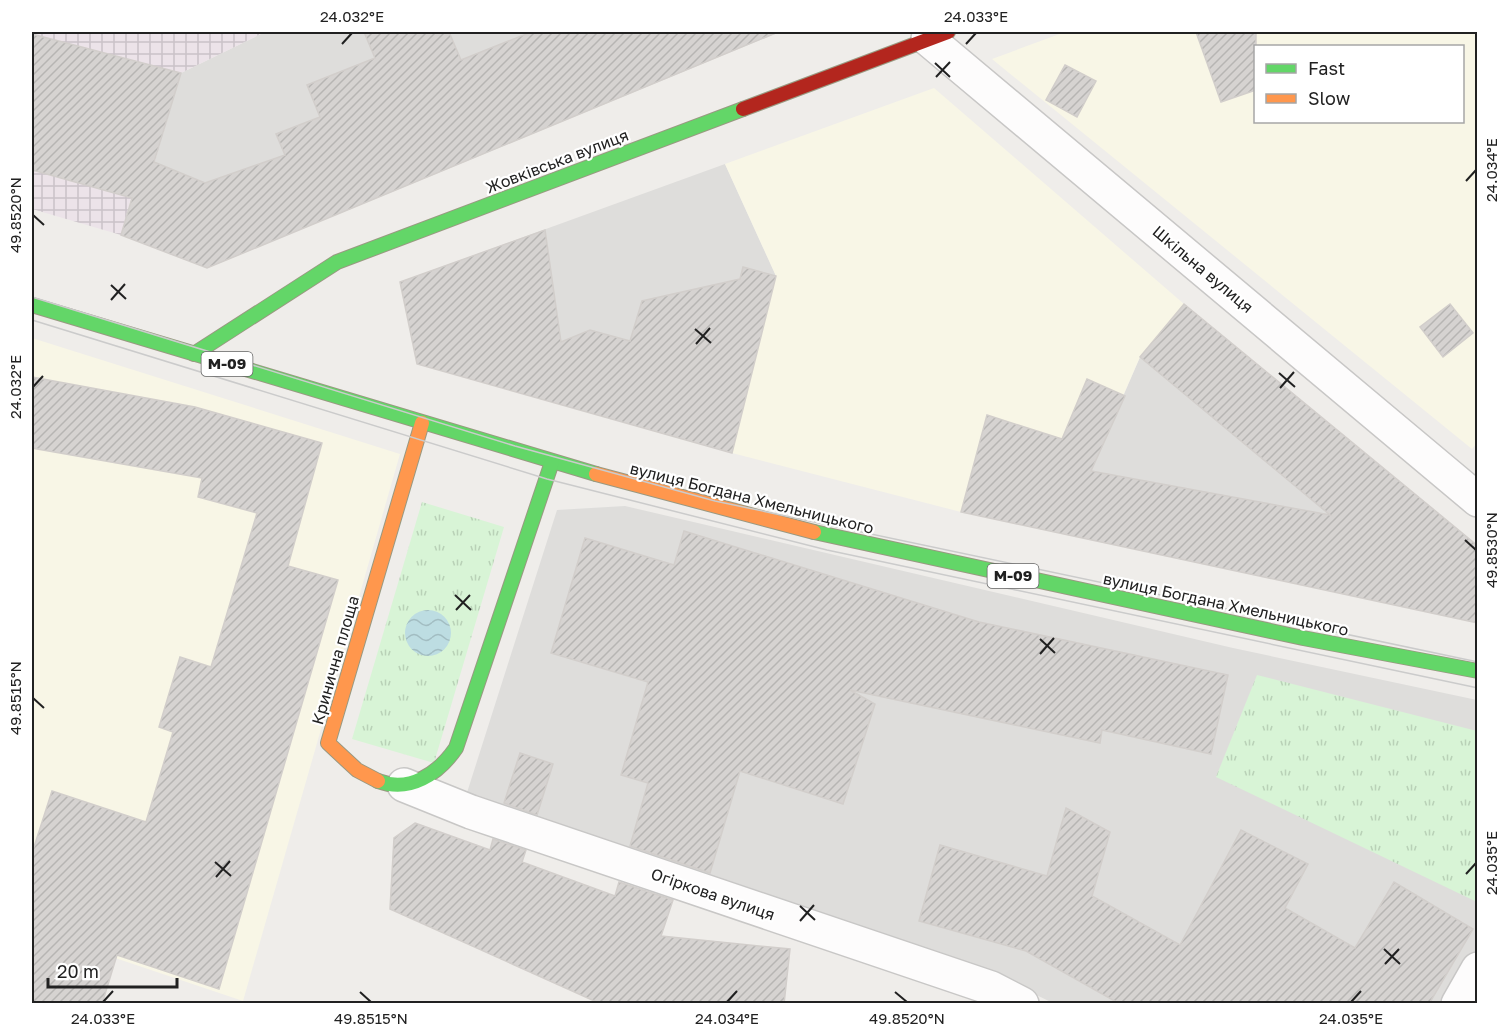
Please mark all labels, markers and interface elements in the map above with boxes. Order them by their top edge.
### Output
text: 24.032°E [320,7,384,25]
text: 24.033°E [944,7,1008,25]
legend [1254,45,1464,123]
text: Fast [1308,57,1345,79]
text: Slow [1308,87,1351,109]
street label: Жовківська вулиця [483,125,631,197]
text: 24.034°E [1482,138,1500,202]
text: 49.8520°N [6,177,24,253]
street label: Шкільна вулиця [1149,221,1257,317]
road number: М-09 [202,352,252,376]
text: 24.032°E [6,355,24,419]
street label: вулиця Богдана Хмельницького [628,458,876,538]
text: 49.8530°N [1482,512,1500,588]
road number: М-09 [988,564,1038,588]
street label: вулиця Богдана Хмельницького [1101,568,1351,640]
street label: Кринична площа [307,593,363,727]
text: 49.8515°N [6,661,24,735]
text: 24.035°E [1482,831,1500,895]
street label: Огіркова вулиця [648,863,778,925]
scale bar [48,951,177,989]
text: 20 m [57,960,99,982]
text: 24.033°E [71,1009,135,1027]
text: 49.8515°N [334,1009,408,1027]
text: 24.034°E [695,1009,759,1027]
text: 49.8520°N [869,1009,945,1027]
text: 24.035°E [1319,1009,1383,1027]

